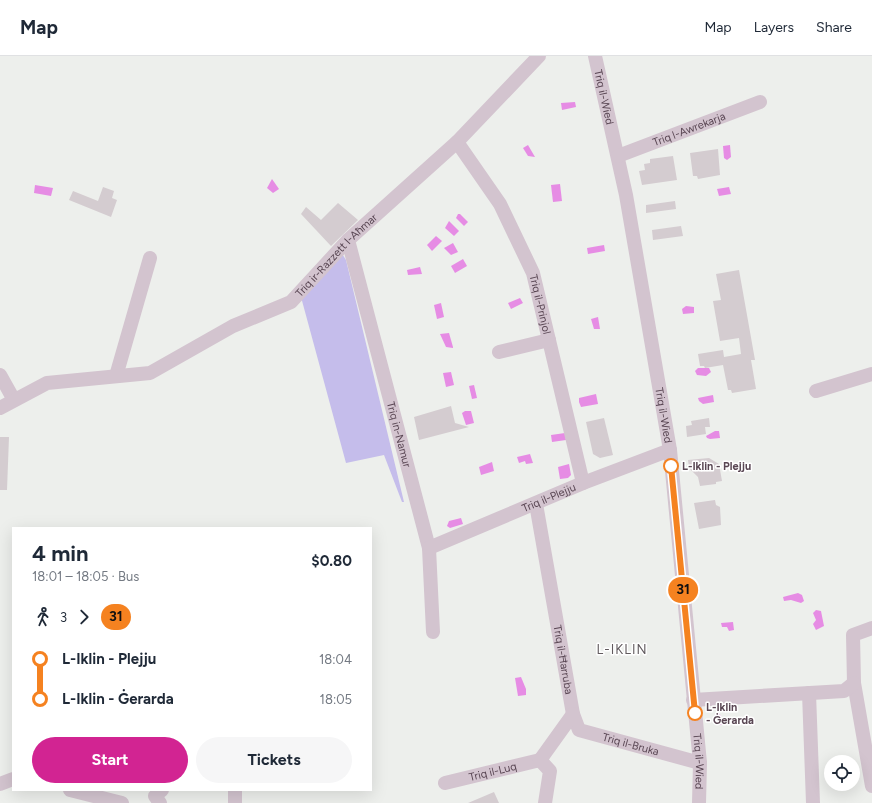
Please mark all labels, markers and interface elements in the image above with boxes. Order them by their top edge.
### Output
text: Map [20,16,58,39]
text: Map [704,19,732,36]
text: Layers [754,19,794,36]
text: Share [816,19,852,36]
street label: Triq il-Wied [592,68,617,126]
street label: Triq l-Awrekarja [651,109,727,149]
street label: Triq ir-Razzett l-Aħmar [293,210,380,300]
street label: Triq il-Prinjol [527,273,554,335]
street label: Triq il-Wied [653,387,675,444]
street label: Triq in-Namur [384,400,414,469]
marker: L-Iklin - Plejju [663,458,679,474]
place label: L-Iklin - Plejju [682,460,751,473]
street label: Triq il-Plejju [520,480,578,515]
text: 4 min [32,540,89,567]
text: $0.80 [311,552,352,570]
text: 18:01 – 18:05 · Bus [32,569,139,584]
line badge: 31 [665,577,701,603]
text: 31 [676,581,690,598]
icon: walk [32,606,54,628]
icon: forward [73,606,95,628]
text: 31 [109,608,123,625]
text: 3 [60,610,67,625]
street label: Triq il-Ħarruba [551,624,576,695]
district label: L-IKLIN [597,642,647,657]
text: L-Iklin - Plejju [62,650,156,668]
text: 18:04 [319,652,352,667]
text: L-Iklin - Ġerarda [62,690,174,708]
text: 18:05 [320,692,352,707]
place label: L-Iklin - Ġerarda [706,701,754,727]
marker: L-Iklin - Ġerarda [687,705,703,721]
street label: Triq il-Bruka [601,730,660,758]
street label: Triq il-Wied [691,733,707,790]
button: Start [32,737,188,783]
button: Tickets [196,737,352,783]
map controls [824,755,860,791]
button: locate [824,755,860,791]
street label: Triq il-Luq [467,759,518,784]

